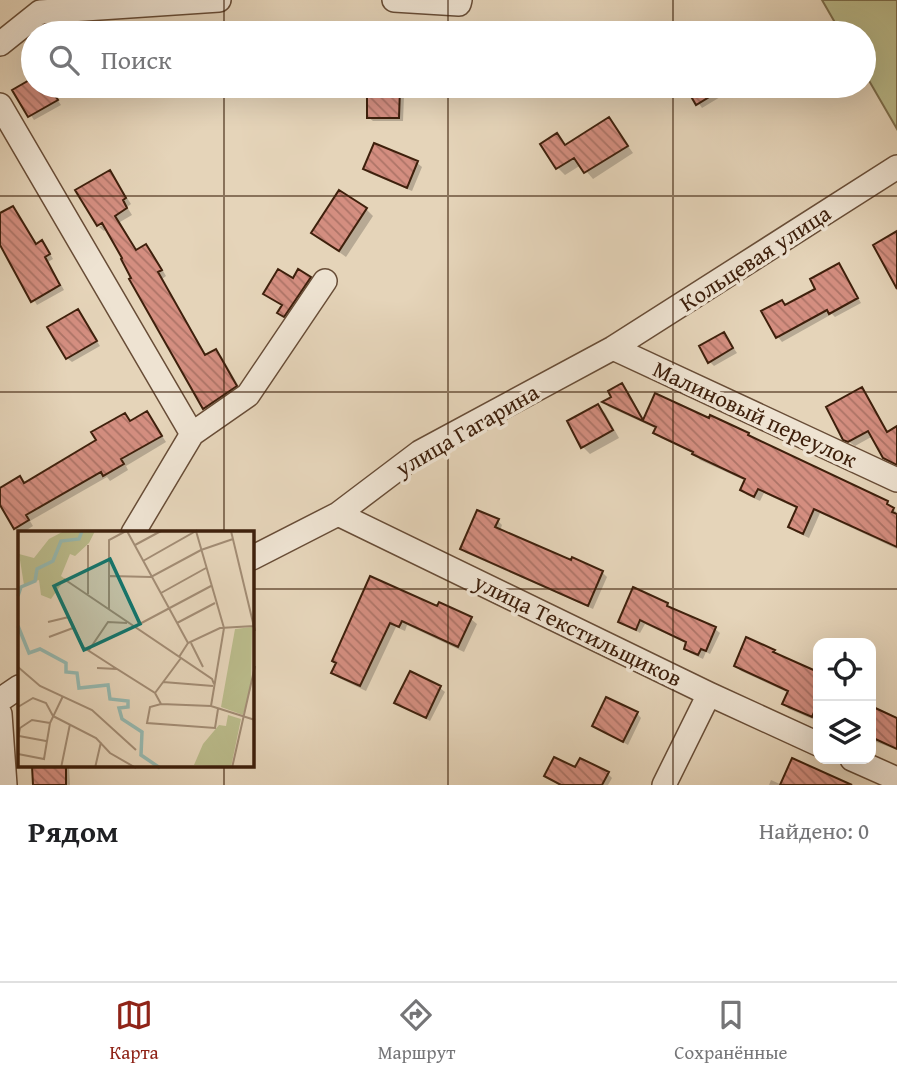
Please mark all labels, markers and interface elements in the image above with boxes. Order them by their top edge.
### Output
search box [21,21,876,98]
text: Поиск [101,40,172,79]
icon: search [45,41,83,79]
street label: Кольцевая улица [673,196,837,319]
street label: Малиновый переулок [648,352,863,475]
street label: улица Гагарина [388,375,544,484]
inset map [18,531,254,768]
street label: улица Текстильщиков [468,564,688,694]
map controls [813,638,876,764]
button: locate [813,638,876,701]
button: layers [813,701,876,764]
text: Рядом [28,809,119,853]
text: Найдено: 0 [759,814,869,847]
tab: Карта [109,996,159,1066]
tab: Маршрут [378,996,455,1066]
tab: Сохранённые [674,996,787,1066]

